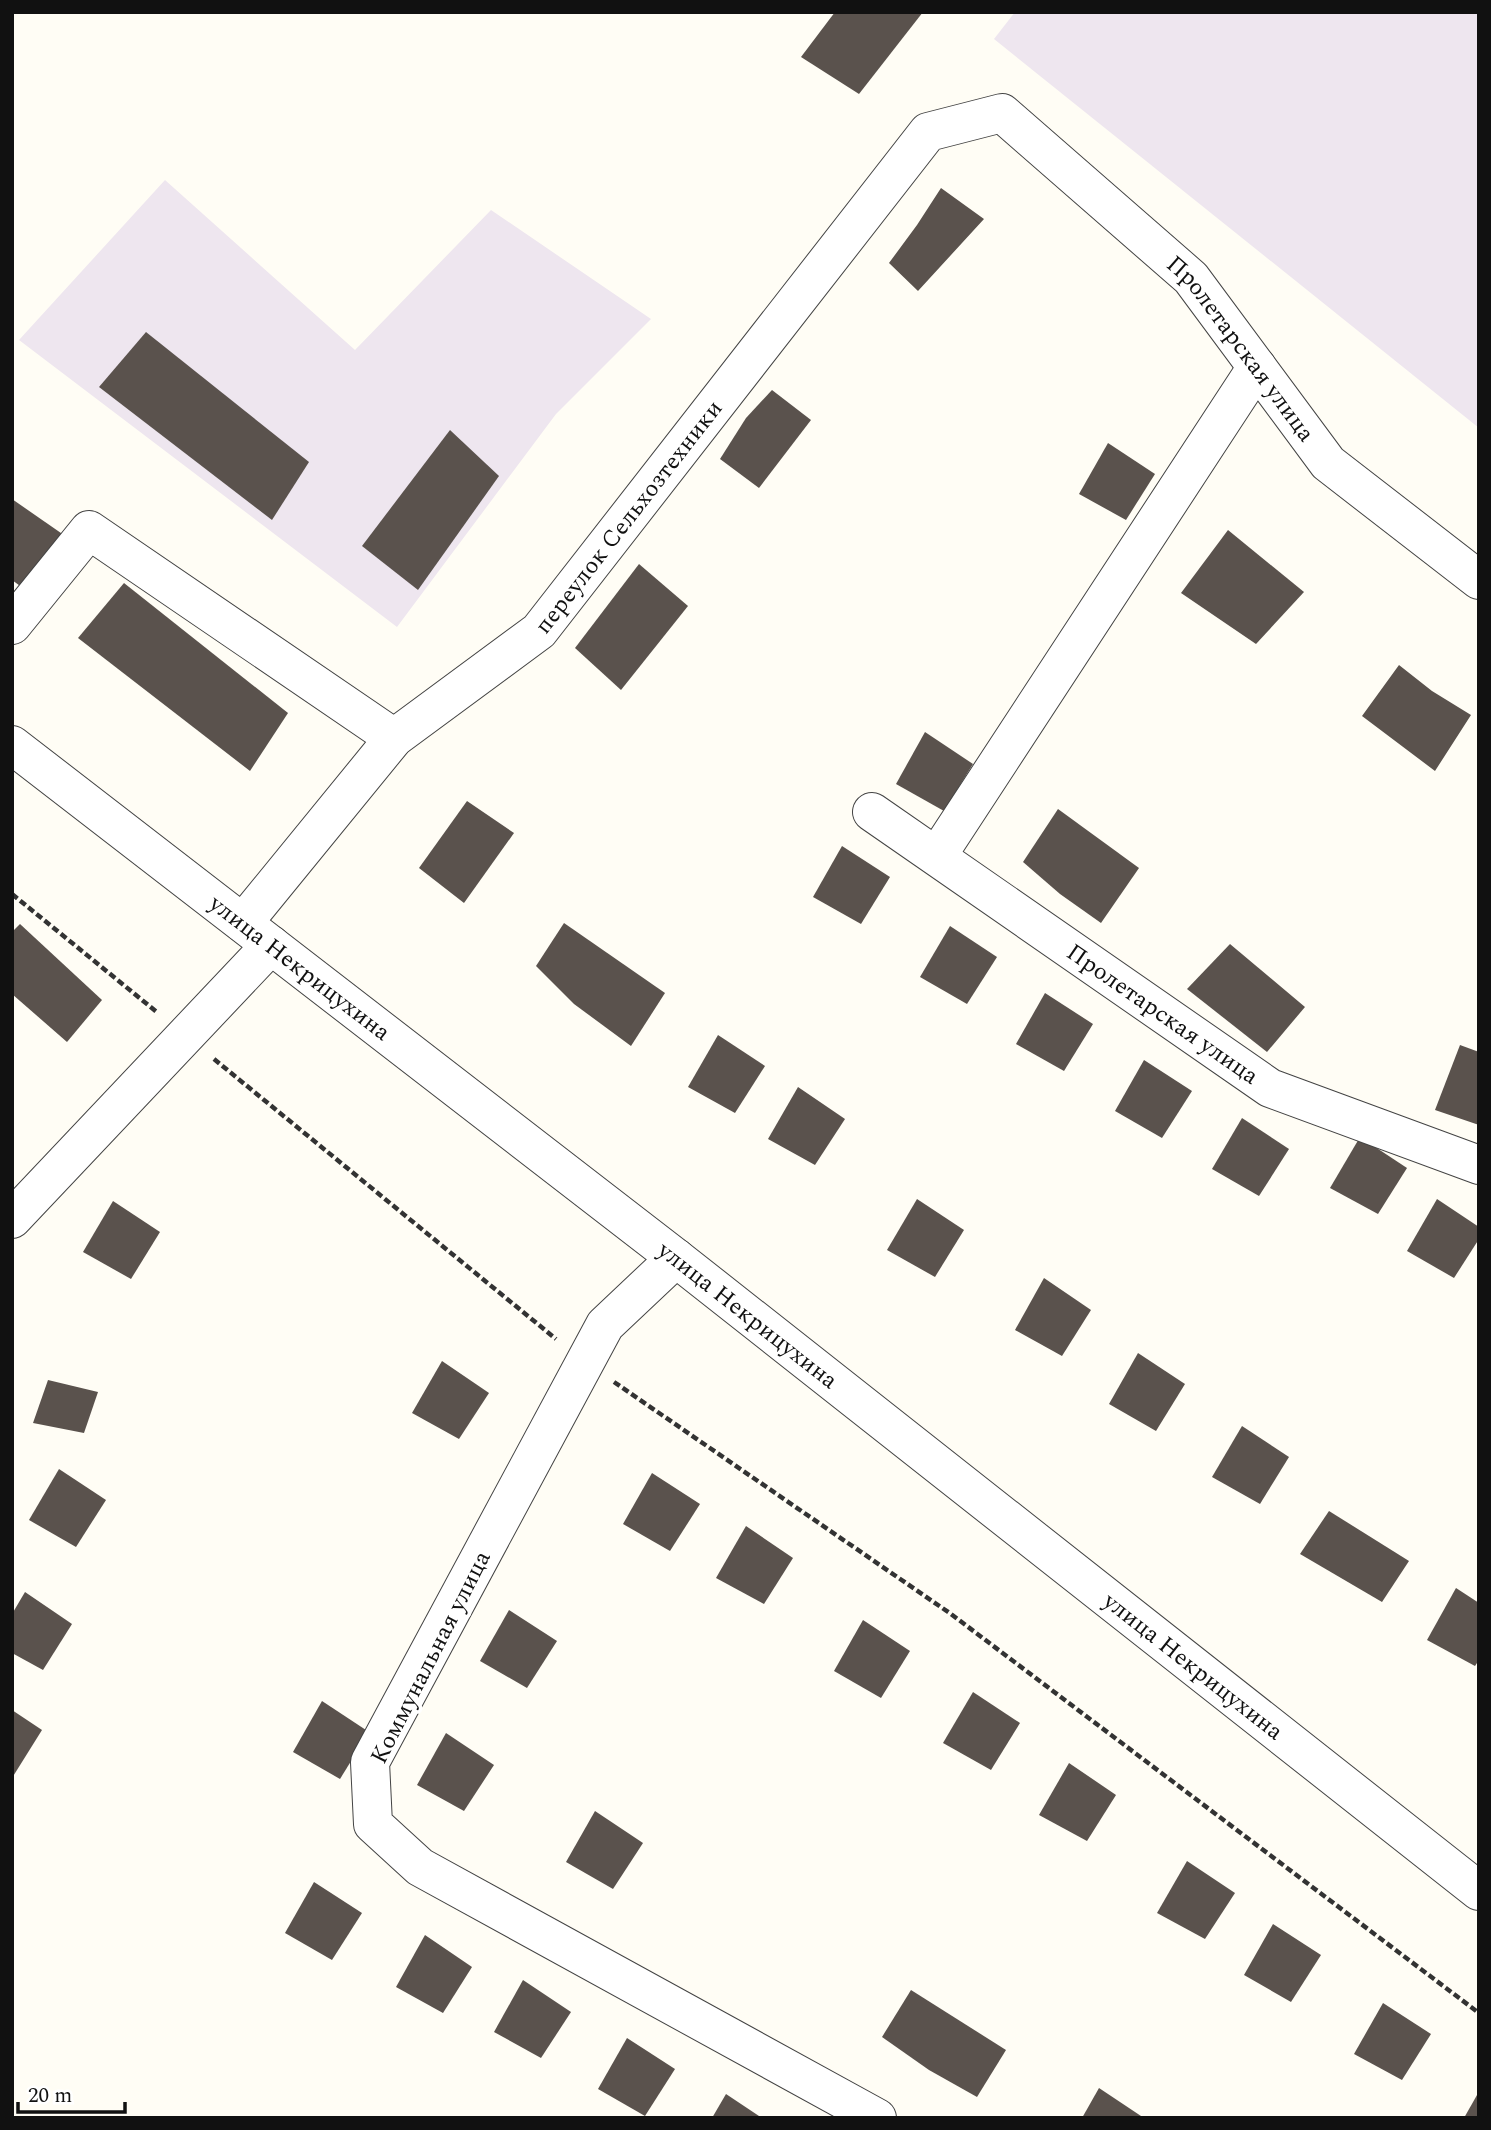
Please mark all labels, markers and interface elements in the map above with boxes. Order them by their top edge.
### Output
street label: Пролетарская улица [1158,247,1324,450]
street label: переулок Сельхозтехники [526,393,732,642]
street label: улица Некрицухина [200,886,398,1050]
street label: Пролетарская улица [1059,935,1266,1094]
street label: улица Некрицухина [649,1233,846,1398]
street label: Коммунальная улица [361,1544,500,1771]
street label: улица Некрицухина [1094,1583,1291,1749]
scale bar [18,2070,124,2114]
text: 20 m [28,2080,72,2112]

